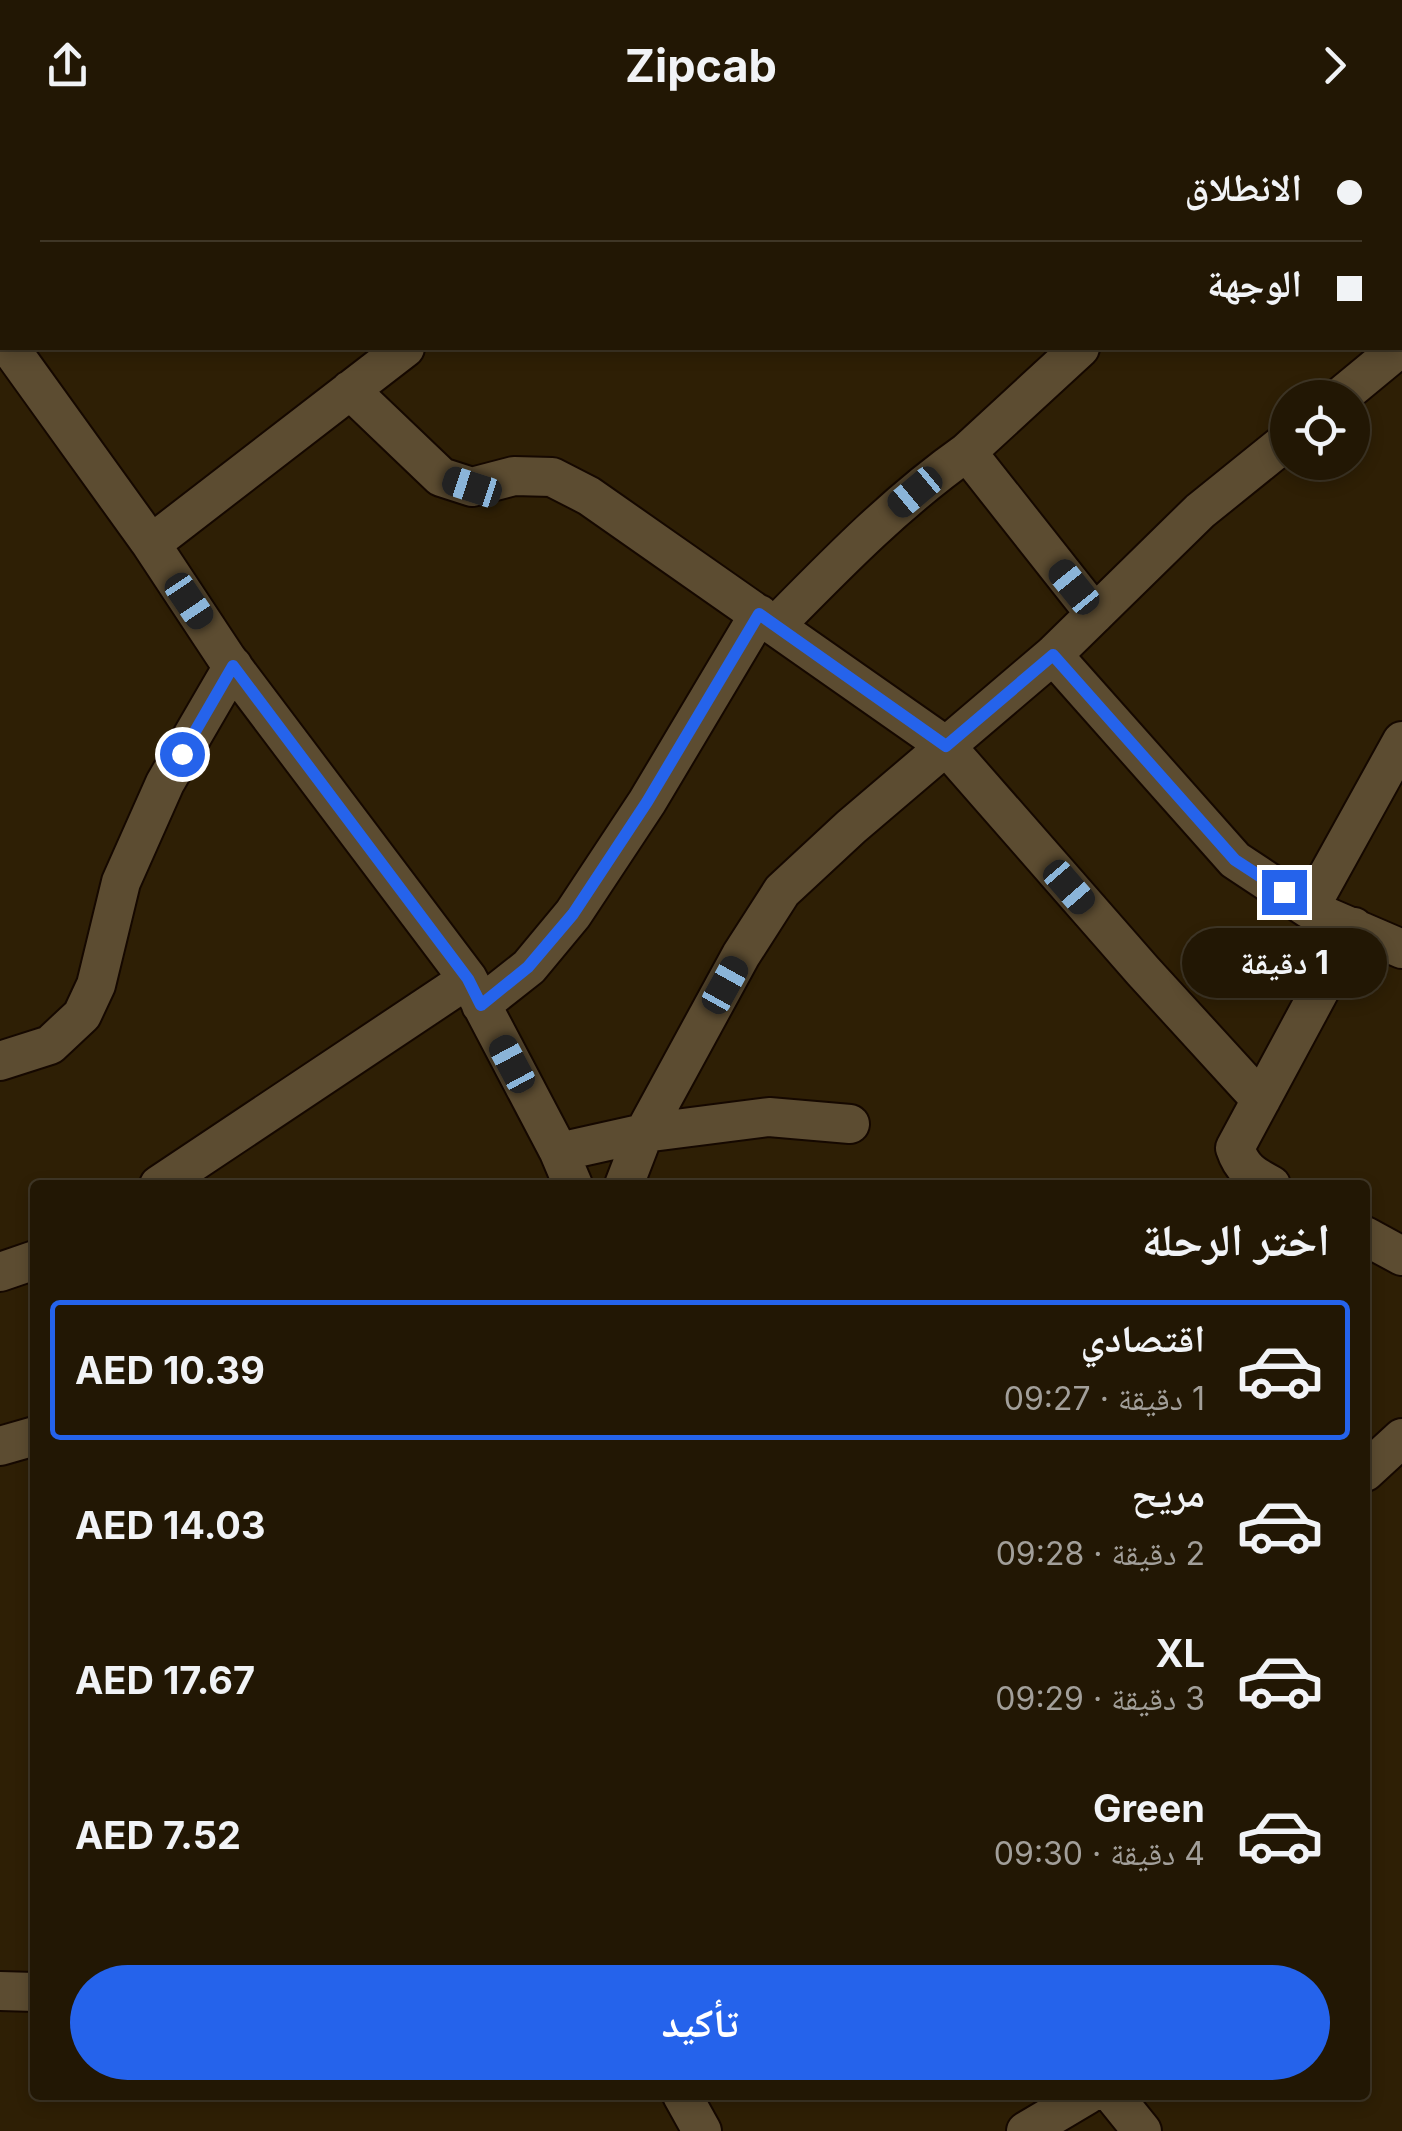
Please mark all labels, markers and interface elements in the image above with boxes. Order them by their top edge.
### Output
icon: share [40,38,95,93]
text: Zipcab [625,38,777,93]
icon: forward [1307,38,1362,93]
text: الانطلاق [1184,164,1302,210]
text: الوجهة [1207,260,1302,306]
map controls [1270,380,1370,480]
button: locate [1270,380,1370,480]
car [882,461,948,523]
car [439,463,505,511]
car [1043,554,1105,620]
car [160,568,218,634]
route start [160,732,205,777]
car [1038,855,1100,919]
route end [1262,870,1307,915]
callout: 1 دقيقة [1182,927,1386,997]
text: 1 دقيقة [1240,943,1329,982]
car [697,951,753,1019]
car [485,1030,539,1098]
text: اختر الرحلة [1142,1212,1330,1267]
text: اقتصادي [1081,1315,1205,1361]
icon: car [1235,1325,1325,1415]
text: AED 10.39 [75,1347,265,1393]
text: 1 دقيقة · 09:27 [1004,1379,1205,1418]
text: مريح [1131,1470,1205,1516]
icon: car [1235,1480,1325,1570]
text: AED 14.03 [75,1502,265,1548]
text: 2 دقيقة · 09:28 [996,1534,1205,1573]
text: XL [1155,1630,1205,1676]
icon: car [1235,1635,1325,1725]
text: AED 17.67 [75,1657,255,1703]
text: 3 دقيقة · 09:29 [995,1679,1205,1718]
text: Green [1093,1785,1205,1831]
icon: car [1235,1790,1325,1880]
text: AED 7.52 [75,1812,241,1858]
text: 4 دقيقة · 09:30 [994,1834,1205,1873]
button: تأكيد [70,1965,1330,2080]

